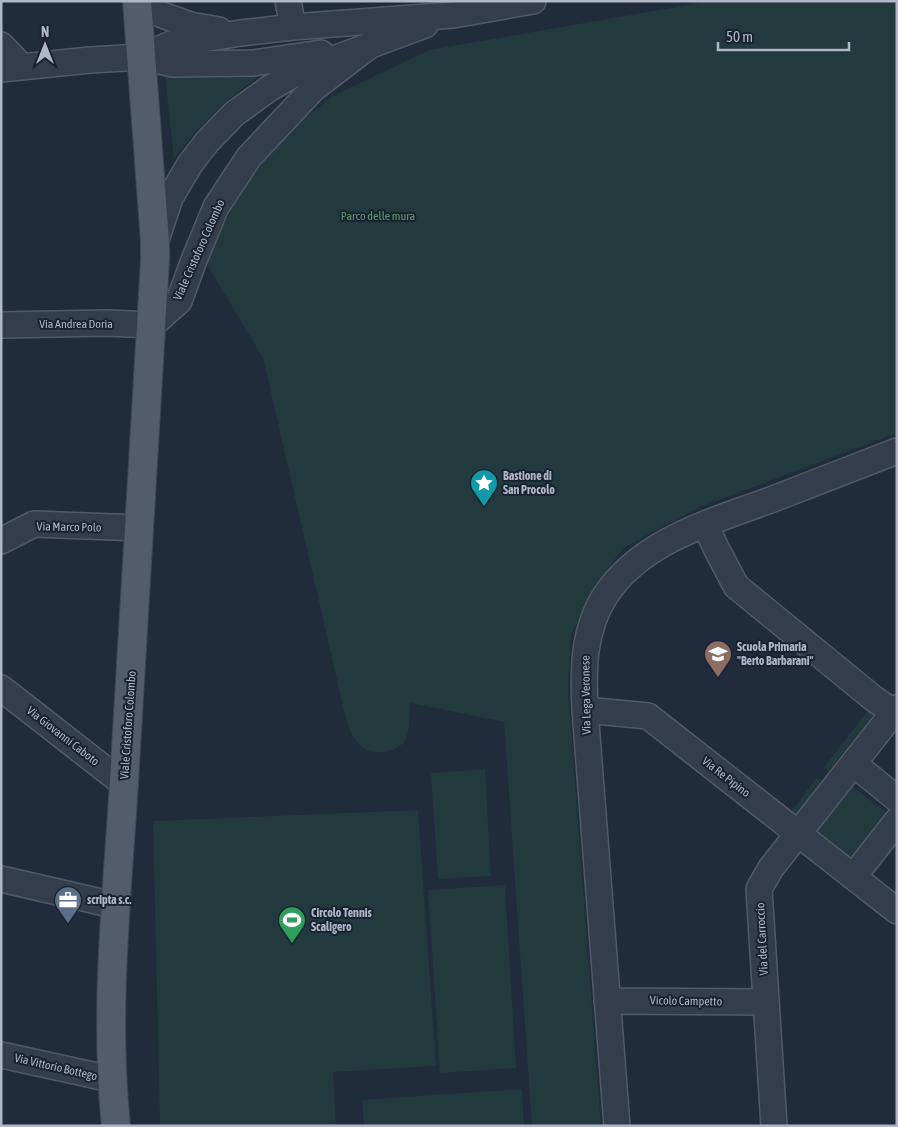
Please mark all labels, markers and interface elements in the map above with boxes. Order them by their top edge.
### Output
north arrow [20,20,70,70]
scale bar [718,20,849,52]
text: N [41,24,49,40]
text: 50 m [726,28,753,45]
street label: Viale Cristoforo Colombo [170,197,228,303]
park label: Parco delle mura [341,209,415,223]
street label: Via Andrea Doria [39,317,113,331]
place icon: Bastione di San Procolo [469,468,499,507]
place label: Bastione di San Procolo [503,469,555,497]
street label: Via Marco Polo [36,519,102,535]
school or university icon: Scuola Primaria "Berto Barbarani" [703,639,733,678]
place label: Scuola Primaria "Berto Barbarani" [737,640,814,668]
street label: Via Lega Veronese [578,655,594,735]
street label: Viale Cristoforo Colombo [117,670,139,780]
street label: Via Giovanni Caboto [24,703,102,769]
street label: Via Re Pipino [699,754,753,800]
office icon: scripta s.c. [53,885,83,924]
place label: scripta s.c. [87,893,131,907]
street label: Via del Carroccio [753,902,771,976]
sports icon: Circolo Tennis Scaligero [277,905,307,944]
place label: Circolo Tennis Scaligero [311,906,373,934]
street label: Vicolo Campetto [650,993,723,1009]
street label: Via Vittorio Bottego [13,1051,99,1083]

